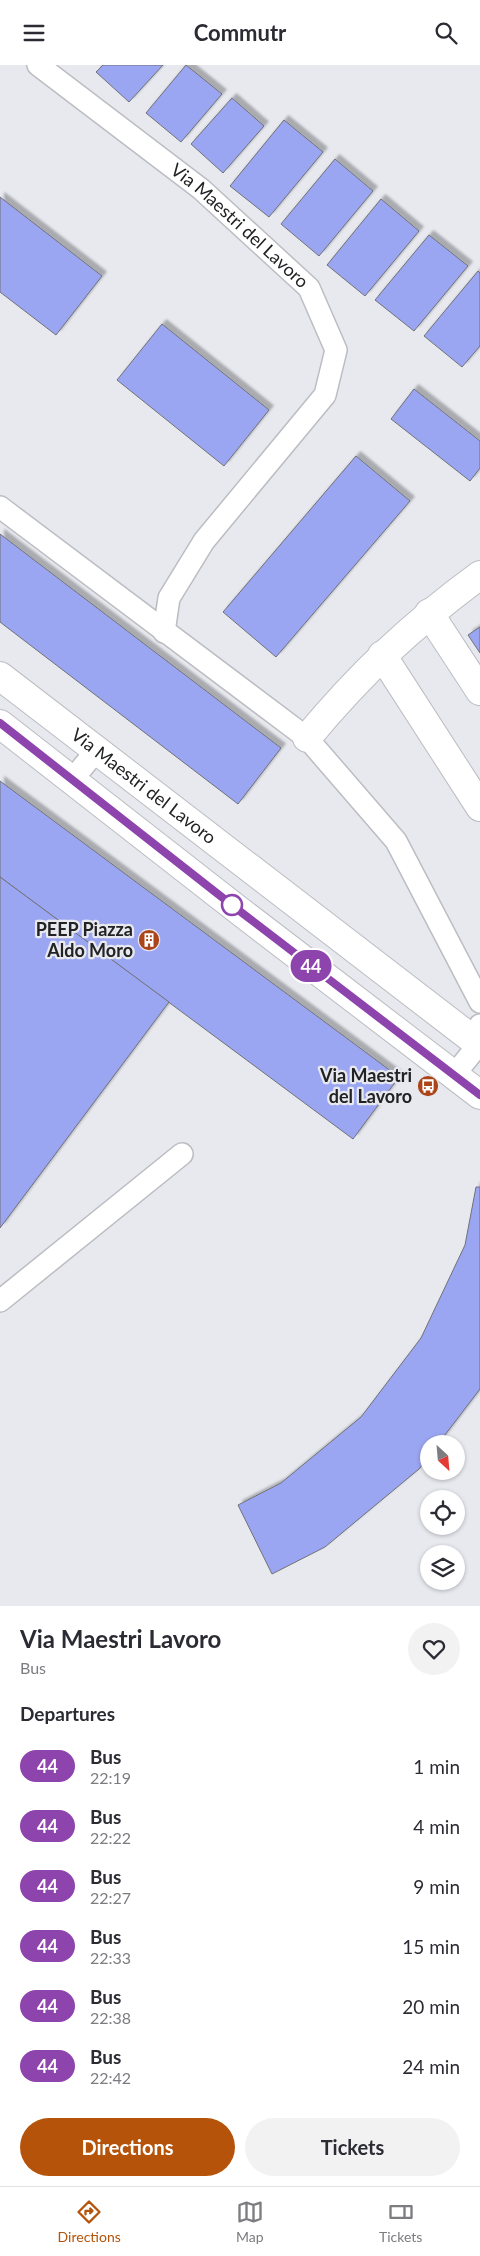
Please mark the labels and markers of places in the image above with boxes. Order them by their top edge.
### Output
unlabelled marker [221,894,243,916]
place label: PEEP Piazza Aldo Moro [36,918,133,961]
building icon: PEEP Piazza Aldo Moro [137,928,161,952]
place label: Via Maestri del Lavoro [319,1064,412,1107]
bus stop icon: Via Maestri del Lavoro [416,1074,440,1098]

